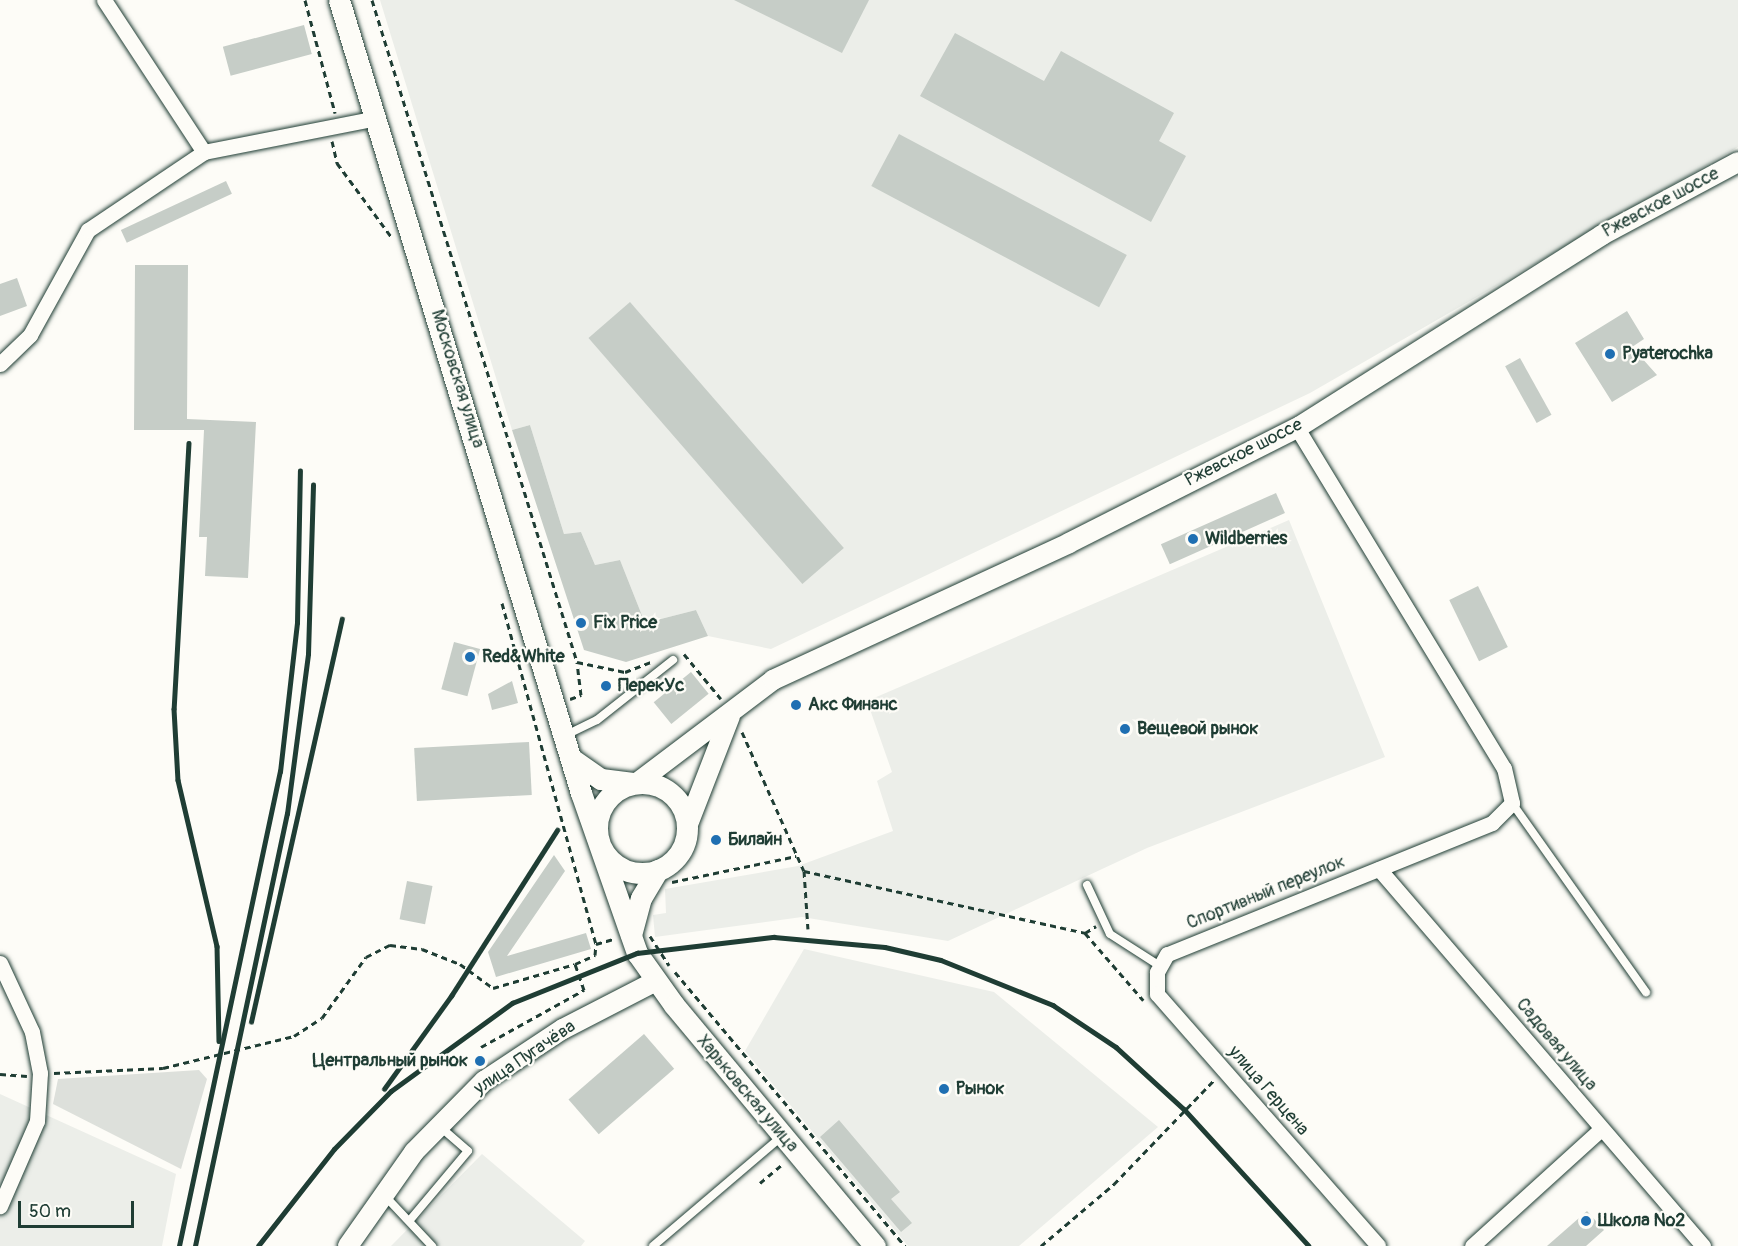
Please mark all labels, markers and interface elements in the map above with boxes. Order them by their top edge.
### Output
street label: Ржевское шоссе [1599,163,1723,243]
street label: Московская улица [426,307,488,451]
place label: Pyaterochka [1622,343,1713,365]
marker: Pyaterochka [1603,347,1617,361]
street label: Ржевское шоссе [1182,414,1306,492]
place label: Wildberries [1205,528,1287,550]
marker: Wildberries [1186,532,1200,546]
place label: Fix Price [593,612,657,634]
marker: Fix Price [574,616,588,630]
place label: Red&White [482,646,565,668]
marker: Red&White [463,650,477,664]
place label: ПерекУс [618,675,684,697]
marker: ПерекУс [599,679,613,693]
place label: Акс Финанс [808,694,898,716]
marker: Акс Финанс [789,698,803,712]
place label: Вещевой рынок [1137,718,1259,740]
marker: Вещевой рынок [1118,722,1132,736]
place label: Билайн [728,829,782,851]
marker: Билайн [709,833,723,847]
street label: Спортивный переулок [1184,851,1348,935]
street label: Садовая улица [1511,994,1601,1096]
street label: улица Пугачёва [470,1016,580,1100]
street label: Харьковская улица [692,1031,802,1157]
street label: улица Герцена [1223,1042,1313,1140]
place label: Центральный рынок [313,1050,468,1072]
marker: Центральный рынок [473,1054,487,1068]
place label: Рынок [956,1078,1004,1100]
marker: Рынок [937,1082,951,1096]
scale bar [21,1189,136,1227]
text: 50 m [29,1200,71,1223]
place label: Школа №2 [1598,1210,1685,1232]
marker: Школа №2 [1579,1214,1593,1228]

